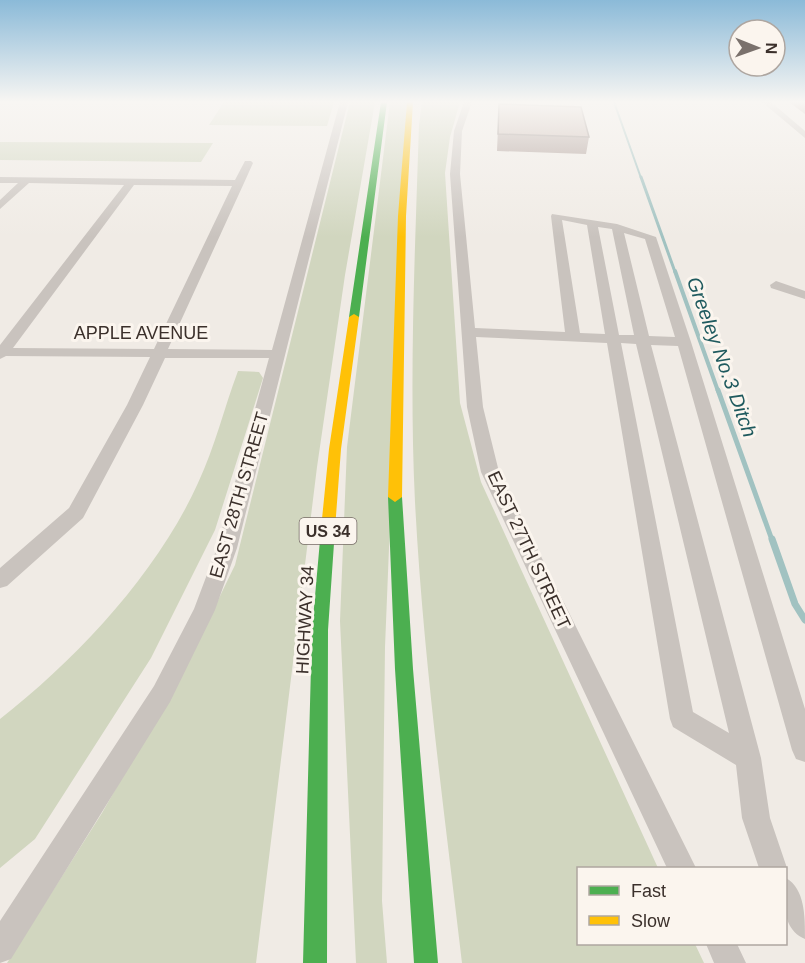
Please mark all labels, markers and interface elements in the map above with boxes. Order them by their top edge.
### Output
north arrow [727,18,787,78]
text: N [763,42,780,54]
water label: Greeley No.3 Ditch [683,274,761,440]
street label: APPLE AVENUE [74,323,208,343]
street label: EAST 28TH STREET [206,410,272,580]
street label: EAST 27TH STREET [484,468,574,632]
road number: US 34 [300,518,356,544]
street label: HIGHWAY 34 [292,565,318,675]
legend [577,867,787,945]
text: Fast [631,881,666,901]
text: Slow [631,911,671,931]

